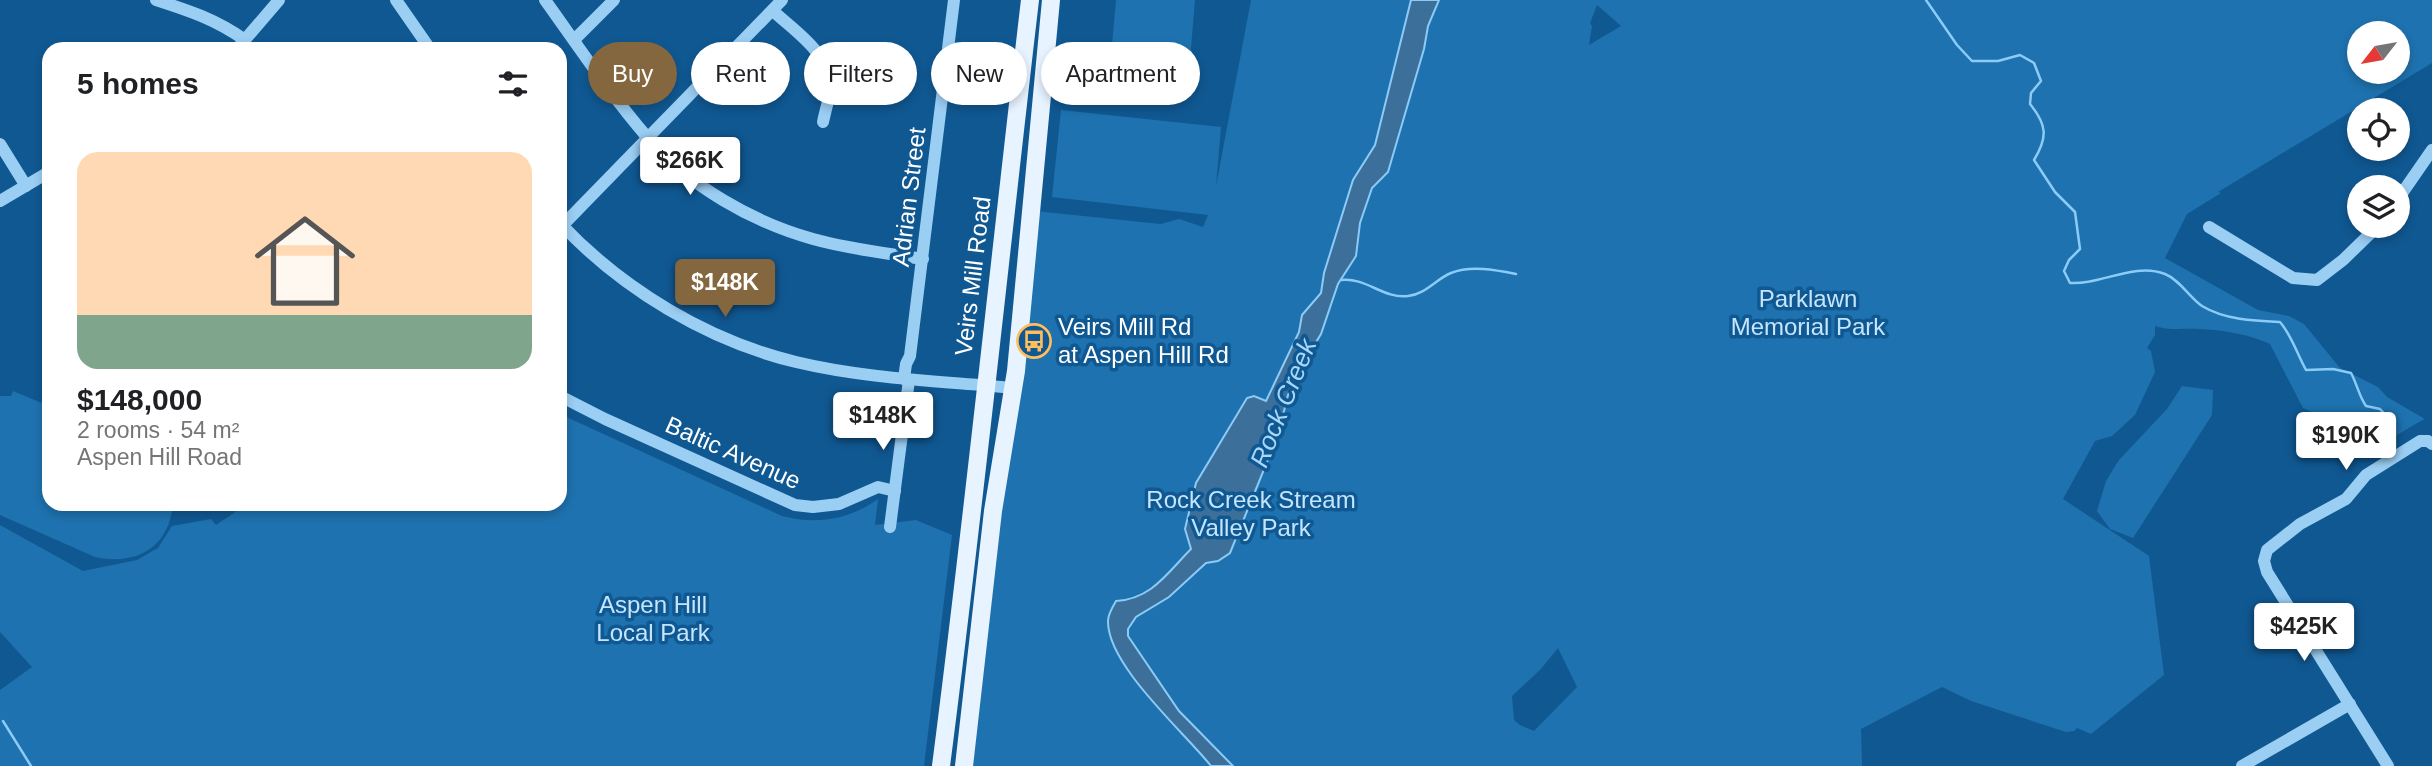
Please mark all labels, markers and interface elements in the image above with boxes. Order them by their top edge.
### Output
north arrow [2347,21,2410,84]
map controls [2347,21,2410,238]
chip: Buy [588,42,677,105]
chip: Rent [691,42,790,105]
chip: Filters [804,42,917,105]
chip: New [931,42,1027,105]
chip: Apartment [1041,42,1200,105]
icon: filters [494,65,532,103]
text: 5 homes [77,67,199,100]
button: locate [2347,98,2410,161]
street label: Adrian Street [887,125,930,268]
pin: $266K [641,138,739,197]
text: $266K [656,147,724,173]
button: layers [2347,175,2410,238]
street label: Veirs Mill Road [949,195,996,357]
icon: home [242,198,368,324]
pin: $148K [676,260,774,319]
text: $148K [691,269,759,295]
park label: Parklawn Memorial Park [1731,285,1886,340]
place label: Veirs Mill Rd at Aspen Hill Rd [1058,313,1229,368]
bus stop icon: Veirs Mill Rd at Aspen Hill Rd [1015,322,1053,360]
water label: Rock Creek [1244,333,1323,472]
text: $148,000 [77,383,202,416]
pin: $148K [834,392,932,452]
text: $148K [849,402,917,428]
street label: Baltic Avenue [661,411,805,494]
pin: $190K [2297,412,2395,472]
text: 2 rooms · 54 m² [77,417,239,443]
text: $190K [2312,422,2380,448]
text: Aspen Hill Road [77,444,242,470]
park label: Rock Creek Stream Valley Park [1146,486,1356,541]
park label: Aspen Hill Local Park [596,591,711,646]
pin: $425K [2255,604,2353,663]
text: $425K [2270,613,2338,639]

